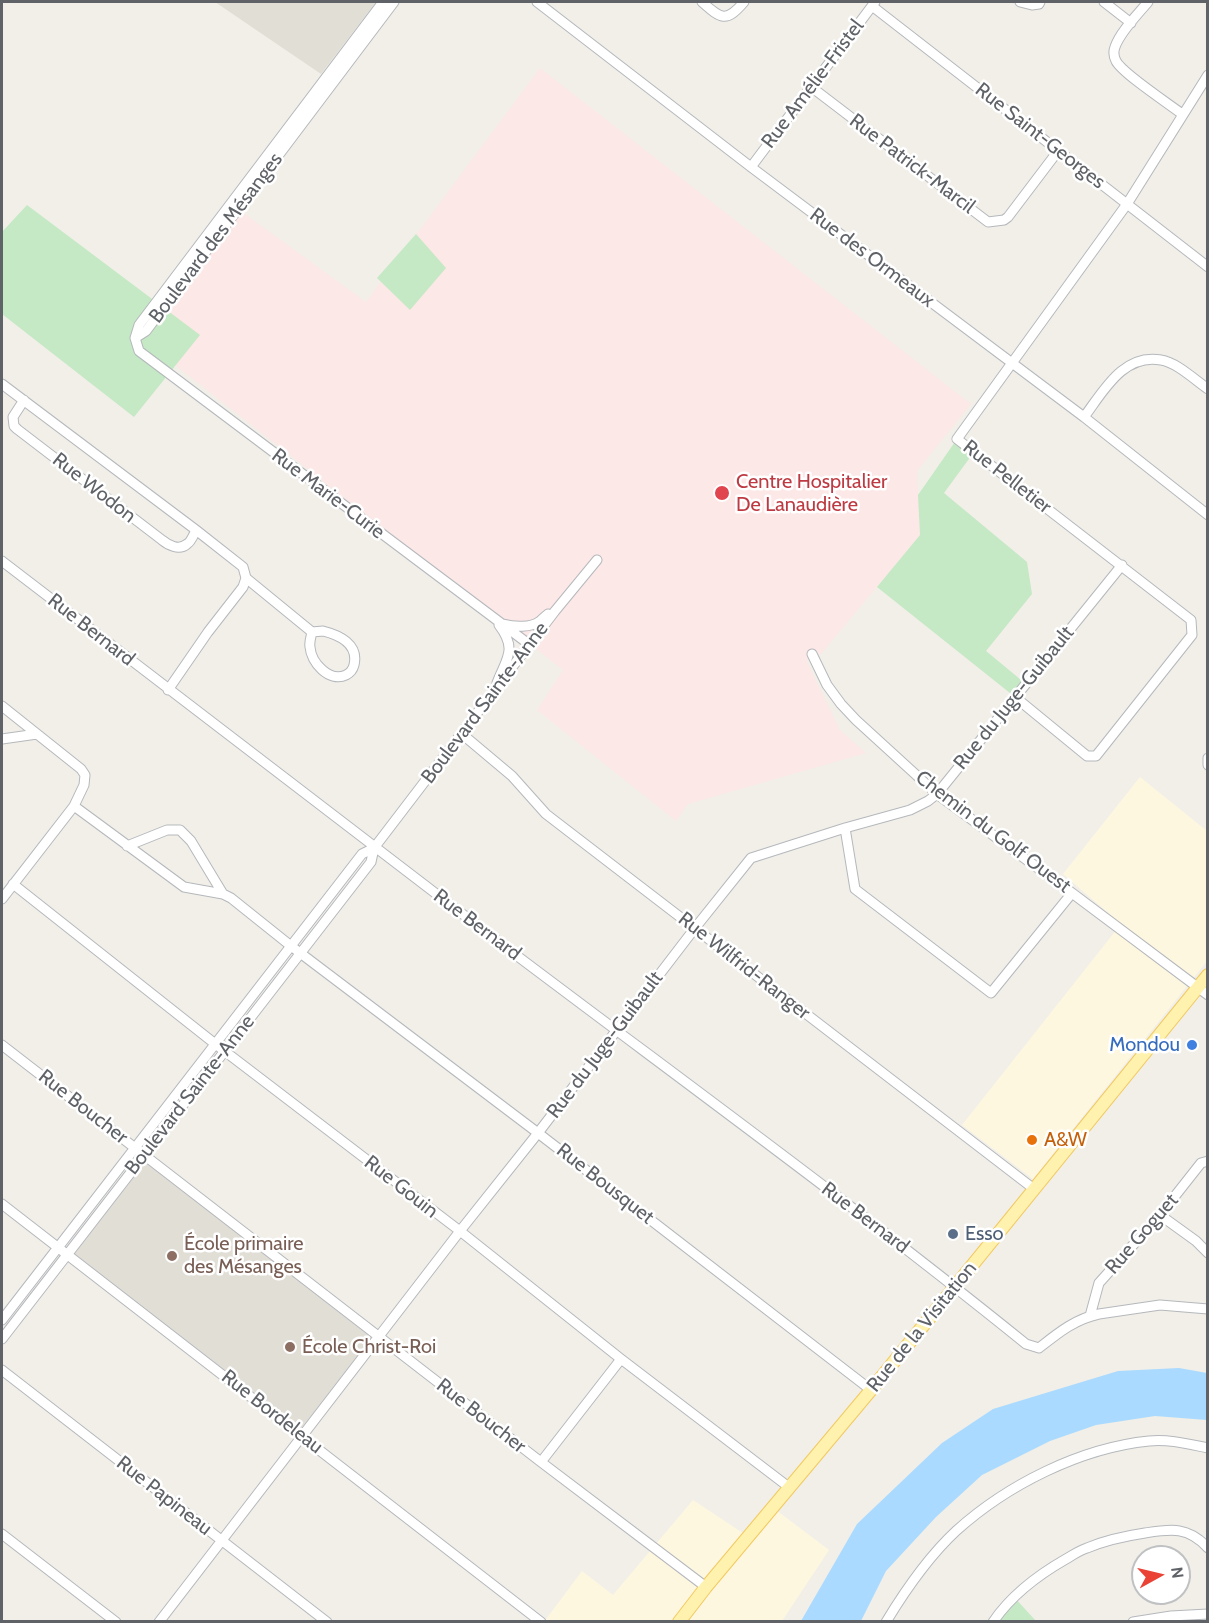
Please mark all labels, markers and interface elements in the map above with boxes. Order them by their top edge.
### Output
street label: Rue Amélie-Fristel [757,15,869,153]
street label: Rue Saint-Georges [970,78,1110,194]
street label: Rue Patrick-Marcil [845,109,979,219]
street label: Boulevard des Mésanges [144,148,288,328]
street label: Rue des Ormeaux [805,203,939,313]
street label: Rue Pelletier [958,435,1056,519]
street label: Rue Marie-Curie [267,444,389,544]
street label: Rue Wodon [47,448,141,528]
place label: Centre Hospitalier De Lanaudière [736,470,887,517]
marker: Centre Hospitalier De Lanaudière [713,484,731,502]
street label: Rue Bernard [43,589,139,671]
street label: Boulevard Sainte-Anne [416,618,554,788]
street label: Rue du Juge-Guibault [949,621,1079,775]
street label: Chemin du Golf Ouest [911,766,1075,898]
street label: Rue Bernard [428,884,526,966]
street label: Rue Wilfrid-Ranger [673,907,815,1025]
street label: Rue du Juge-Guibault [542,967,668,1123]
street label: Boulevard Sainte-Anne [120,1010,260,1180]
place label: Mondou [1109,1033,1180,1057]
marker: Mondou [1185,1038,1199,1052]
street label: Rue Boucher [33,1065,133,1149]
place label: A&W [1044,1128,1087,1152]
marker: A&W [1025,1133,1039,1147]
street label: Rue Bousquet [551,1138,659,1230]
street label: Rue Gouin [359,1151,443,1223]
street label: Rue Bernard [816,1177,914,1259]
street label: Rue Goguet [1101,1189,1183,1279]
place label: Esso [965,1222,1004,1246]
marker: Esso [946,1227,960,1241]
place label: École primaire des Mésanges [184,1232,303,1279]
marker: École primaire des Mésanges [165,1249,179,1263]
street label: Rue de la Visitation [862,1257,982,1397]
place label: École Christ-Roi [302,1335,436,1359]
marker: École Christ-Roi [283,1340,297,1354]
street label: Rue Bordeleau [216,1365,328,1459]
street label: Rue Boucher [431,1374,531,1458]
street label: Rue Papineau [111,1451,217,1541]
north arrow [1131,1545,1191,1605]
text: N [1167,1566,1188,1580]

